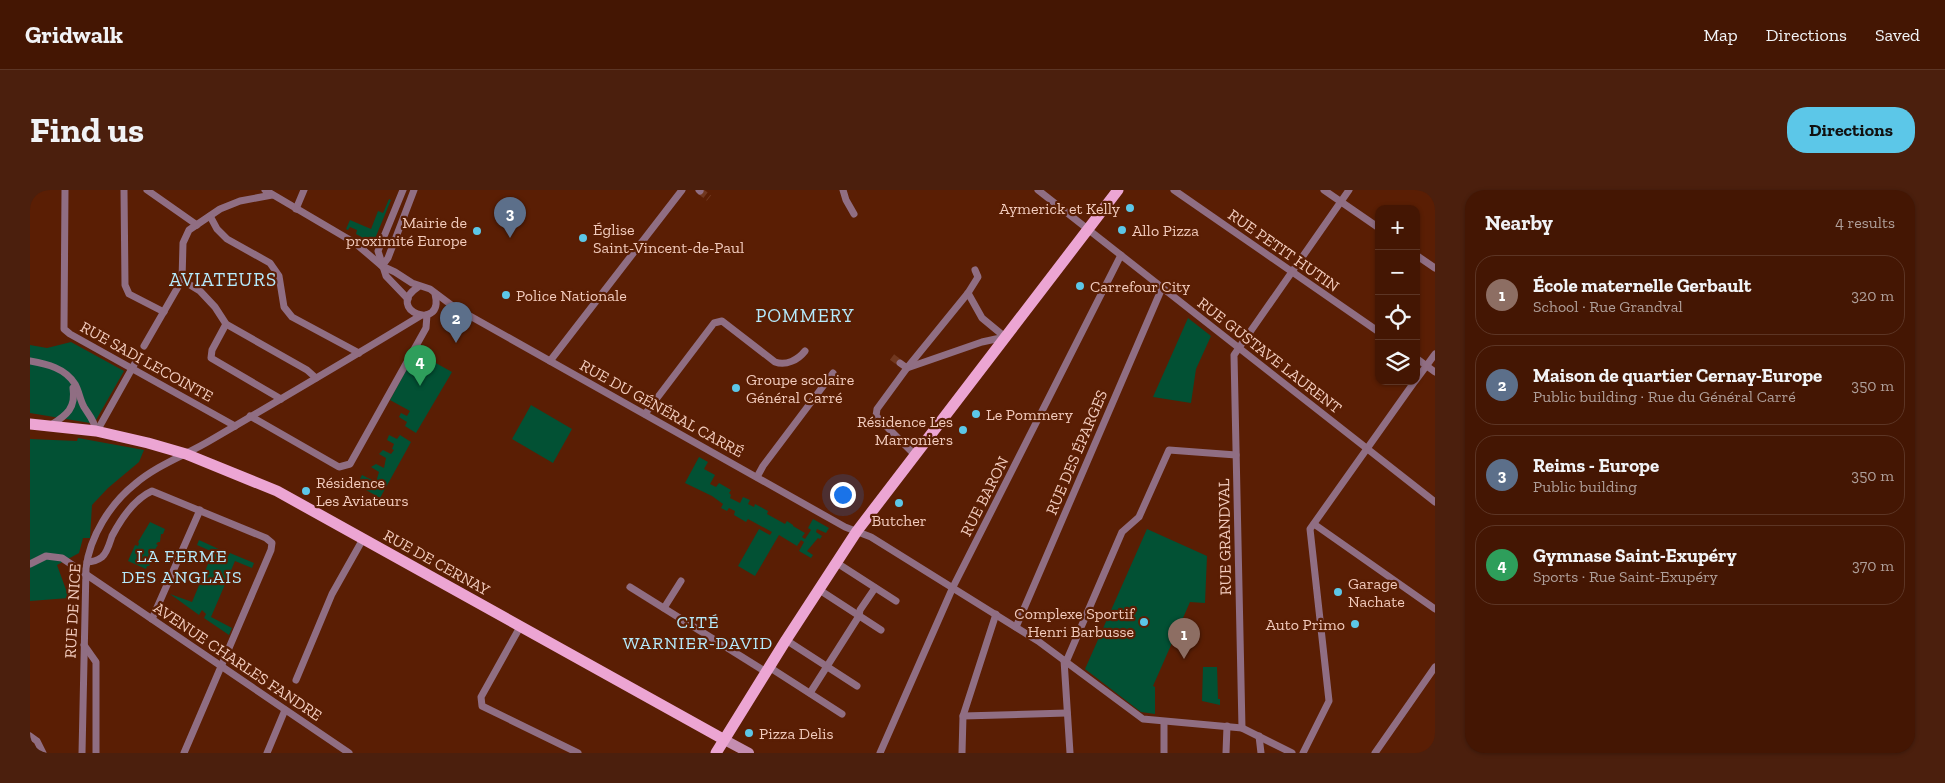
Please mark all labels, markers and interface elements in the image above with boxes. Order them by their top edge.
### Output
text: Gridwalk [25,20,123,49]
text: Map [1703,24,1738,46]
text: Directions [1766,24,1847,46]
text: Saved [1875,24,1920,46]
button: Directions [1787,107,1915,153]
text: Find us [30,109,144,151]
pin: 3 [494,197,526,238]
place label: Aymerick et Kelly [999,199,1121,218]
marker: Aymerick et Kelly [1124,202,1136,214]
street label: RUE PETIT HUTIN [1224,205,1343,296]
map controls [1375,205,1420,385]
button: + [1375,205,1420,250]
text: Nearby [1485,210,1553,235]
place label: Mairie de proximité Europe [346,213,467,250]
text: 4 results [1835,213,1895,232]
place label: Église Saint-Vincent-de-Paul [593,220,744,257]
place label: Allo Pizza [1132,221,1199,240]
marker: Allo Pizza [1116,224,1128,236]
marker: Mairie de proximité Europe [471,225,483,237]
marker: Église Saint-Vincent-de-Paul [577,232,589,244]
button: − [1375,250,1420,295]
district label: AVIATEURS [169,268,277,291]
text: École maternelle Gerbault [1533,274,1751,297]
place label: Carrefour City [1090,277,1191,296]
marker: Carrefour City [1074,280,1086,292]
place label: Police Nationale [516,286,627,305]
text: 1 [1499,286,1505,305]
text: 320 m [1851,286,1894,305]
marker: Police Nationale [500,289,512,301]
street label: RUE GUSTAVE LAURENT [1194,293,1346,418]
button: locate [1375,295,1420,340]
text: School · Rue Grandval [1533,297,1683,316]
pin: 2 [440,302,472,343]
district label: POMMERY [755,304,855,327]
street label: RUE SADI LECOINTE [77,317,216,406]
button: layers [1375,340,1420,385]
pin: 4 [404,345,436,386]
street label: RUE DU GÉNÉRAL CARRÉ [577,355,747,461]
text: Maison de quartier Cernay-Europe [1533,364,1822,387]
place label: Groupe scolaire Général Carré [746,370,854,407]
text: 2 [1498,376,1506,395]
text: 350 m [1851,376,1894,395]
marker: Groupe scolaire Général Carré [730,382,742,394]
street label: RUE DES ÉPARGES [1042,387,1111,517]
text: Public building · Rue du Général Carré [1533,387,1796,406]
place label: Le Pommery [986,405,1074,424]
marker: Le Pommery [970,408,982,420]
place label: Résidence Les Marroniers [857,412,953,449]
marker: Résidence Les Marroniers [957,424,969,436]
street label: RUE BARON [956,453,1013,539]
text: Reims - Europe [1533,454,1659,477]
text: 3 [1498,466,1506,485]
text: 350 m [1851,466,1894,485]
place label: Résidence Les Aviateurs [316,473,409,510]
text: Public building [1533,477,1637,496]
street label: RUE GRANDVAL [1214,478,1235,595]
your location [830,482,856,508]
marker: Résidence Les Aviateurs [300,485,312,497]
marker: Butcher [893,497,905,509]
place label: Butcher [871,511,927,530]
street label: RUE DE CERNAY [380,525,493,600]
text: Gymnase Saint-Exupéry [1533,544,1737,567]
district label: LA FERME DES ANGLAIS [121,545,243,588]
text: 4 [1497,556,1507,575]
text: 370 m [1852,556,1894,575]
street label: RUE DE NICE [61,563,84,659]
text: Sports · Rue Saint-Exupéry [1533,567,1718,586]
place label: Garage Nachate [1348,574,1405,611]
marker: Garage Nachate [1332,586,1344,598]
street label: AVENUE CHARLES FANDRE [150,598,326,725]
place label: Complexe Sportif Henri Barbusse [1014,604,1136,641]
district label: CITÉ WARNIER-DAVID [623,611,773,654]
place label: Auto Primo [1266,615,1345,634]
marker: Complexe Sportif Henri Barbusse [1138,616,1150,628]
pin: 1 [1168,618,1200,659]
marker: Auto Primo [1349,618,1361,630]
place label: Pizza Delis [759,724,833,743]
marker: Pizza Delis [743,727,755,739]

